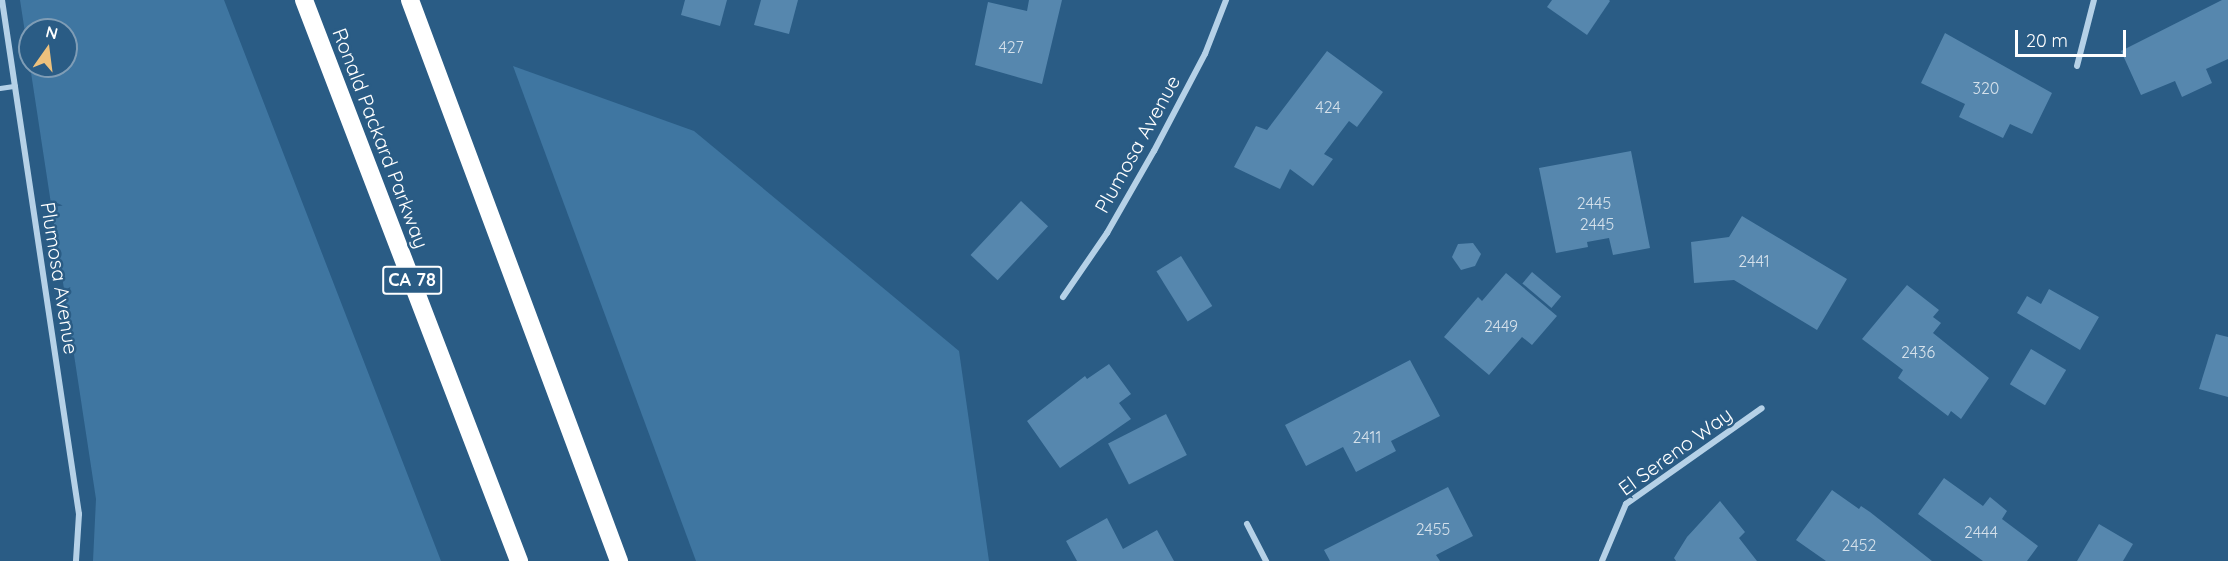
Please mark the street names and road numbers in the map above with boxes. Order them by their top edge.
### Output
street label: Ronald Packard Parkway [328,25,434,251]
street label: Plumosa Avenue [1089,71,1185,217]
street label: Plumosa Avenue [36,200,84,356]
road number: CA 78 [382,265,442,295]
street label: El Sereno Way [1614,402,1736,500]

